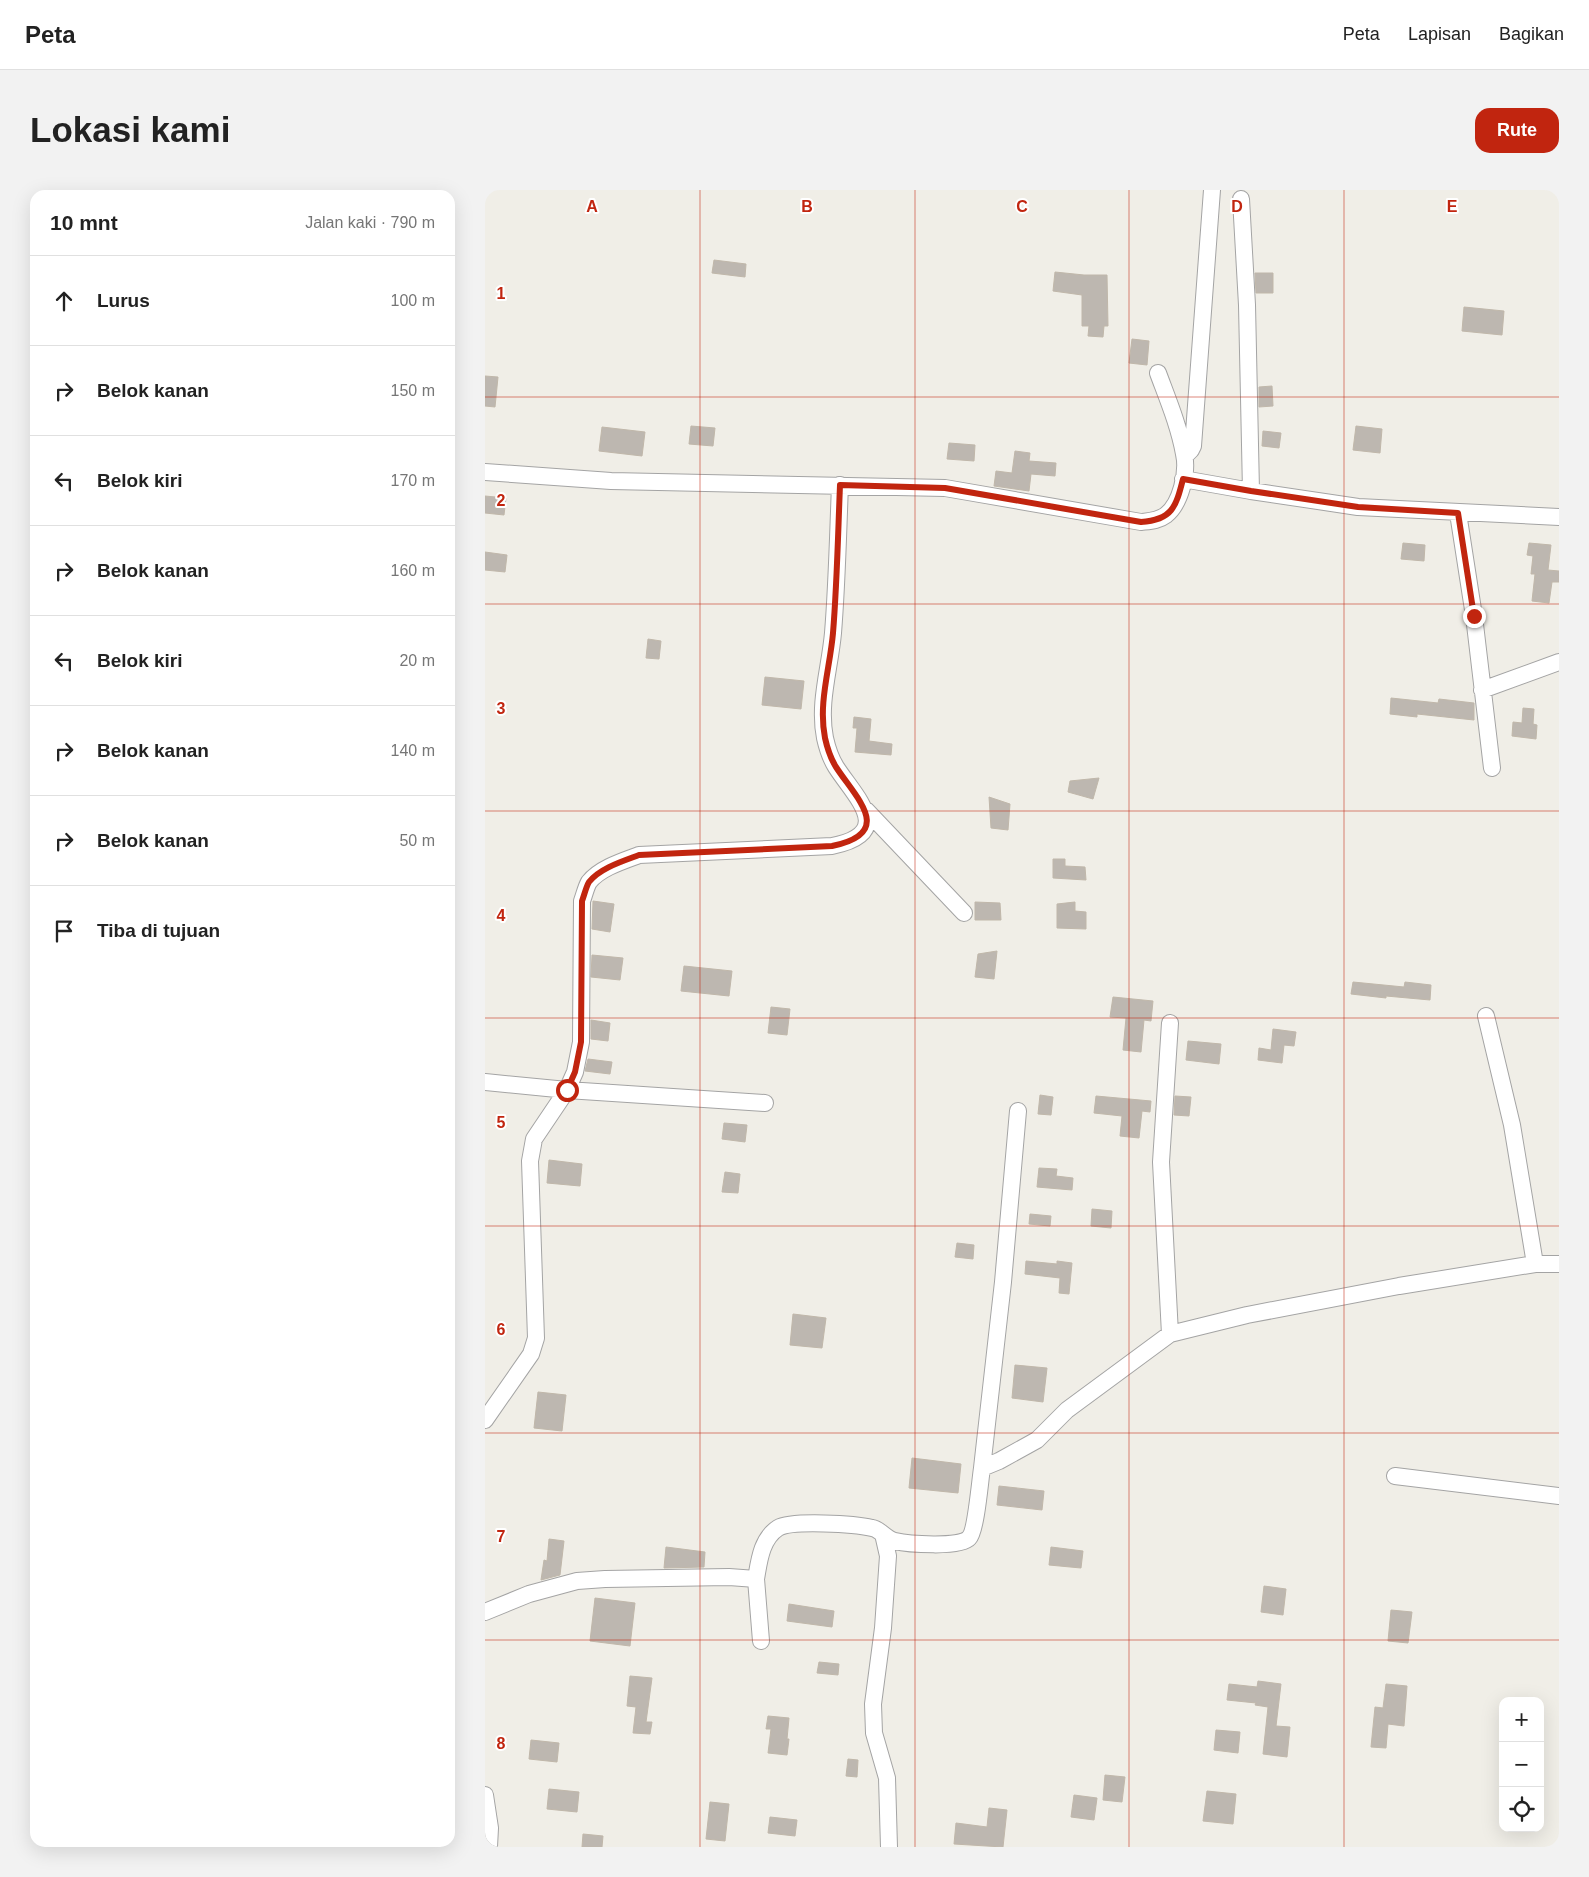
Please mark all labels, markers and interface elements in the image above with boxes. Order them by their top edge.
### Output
text: Peta [25,21,76,48]
text: Peta [1343,24,1380,44]
text: Lapisan [1408,24,1471,44]
text: Bagikan [1499,24,1564,44]
button: Rute [1475,108,1559,153]
text: Lokasi kami [30,110,230,149]
text: A [586,198,598,215]
text: B [801,198,813,215]
text: C [1016,198,1028,215]
text: D [1231,198,1243,215]
text: E [1447,198,1458,215]
text: 10 mnt [50,211,118,234]
text: Jalan kaki · 790 m [305,214,435,231]
text: 1 [497,285,506,302]
icon: ahead [50,287,78,315]
text: Lurus [97,290,150,311]
text: 100 m [391,292,435,309]
icon: right [50,377,78,405]
text: Belok kanan [97,380,209,401]
text: 150 m [391,382,435,399]
icon: left [50,467,78,495]
text: Belok kiri [97,470,183,491]
text: 170 m [391,472,435,489]
text: 2 [497,492,506,509]
icon: right [50,557,78,585]
text: Belok kanan [97,560,209,581]
text: 160 m [391,562,435,579]
route end [1463,605,1486,628]
icon: left [50,647,78,675]
text: Belok kiri [97,650,183,671]
text: 20 m [399,652,435,669]
text: 3 [497,700,506,717]
icon: right [50,737,78,765]
text: Belok kanan [97,740,209,761]
text: 140 m [391,742,435,759]
icon: right [50,827,78,855]
text: Belok kanan [97,830,209,851]
text: 50 m [399,832,435,849]
text: 4 [497,907,506,924]
icon: arrive [50,917,78,945]
text: Tiba di tujuan [97,920,220,941]
route start [556,1079,579,1102]
text: 5 [497,1114,506,1131]
text: 6 [497,1321,506,1338]
text: 7 [497,1528,506,1545]
map controls [1499,1697,1544,1832]
button: + [1499,1697,1544,1742]
text: 8 [497,1735,506,1752]
button: − [1499,1742,1544,1787]
button: locate [1499,1787,1544,1832]

